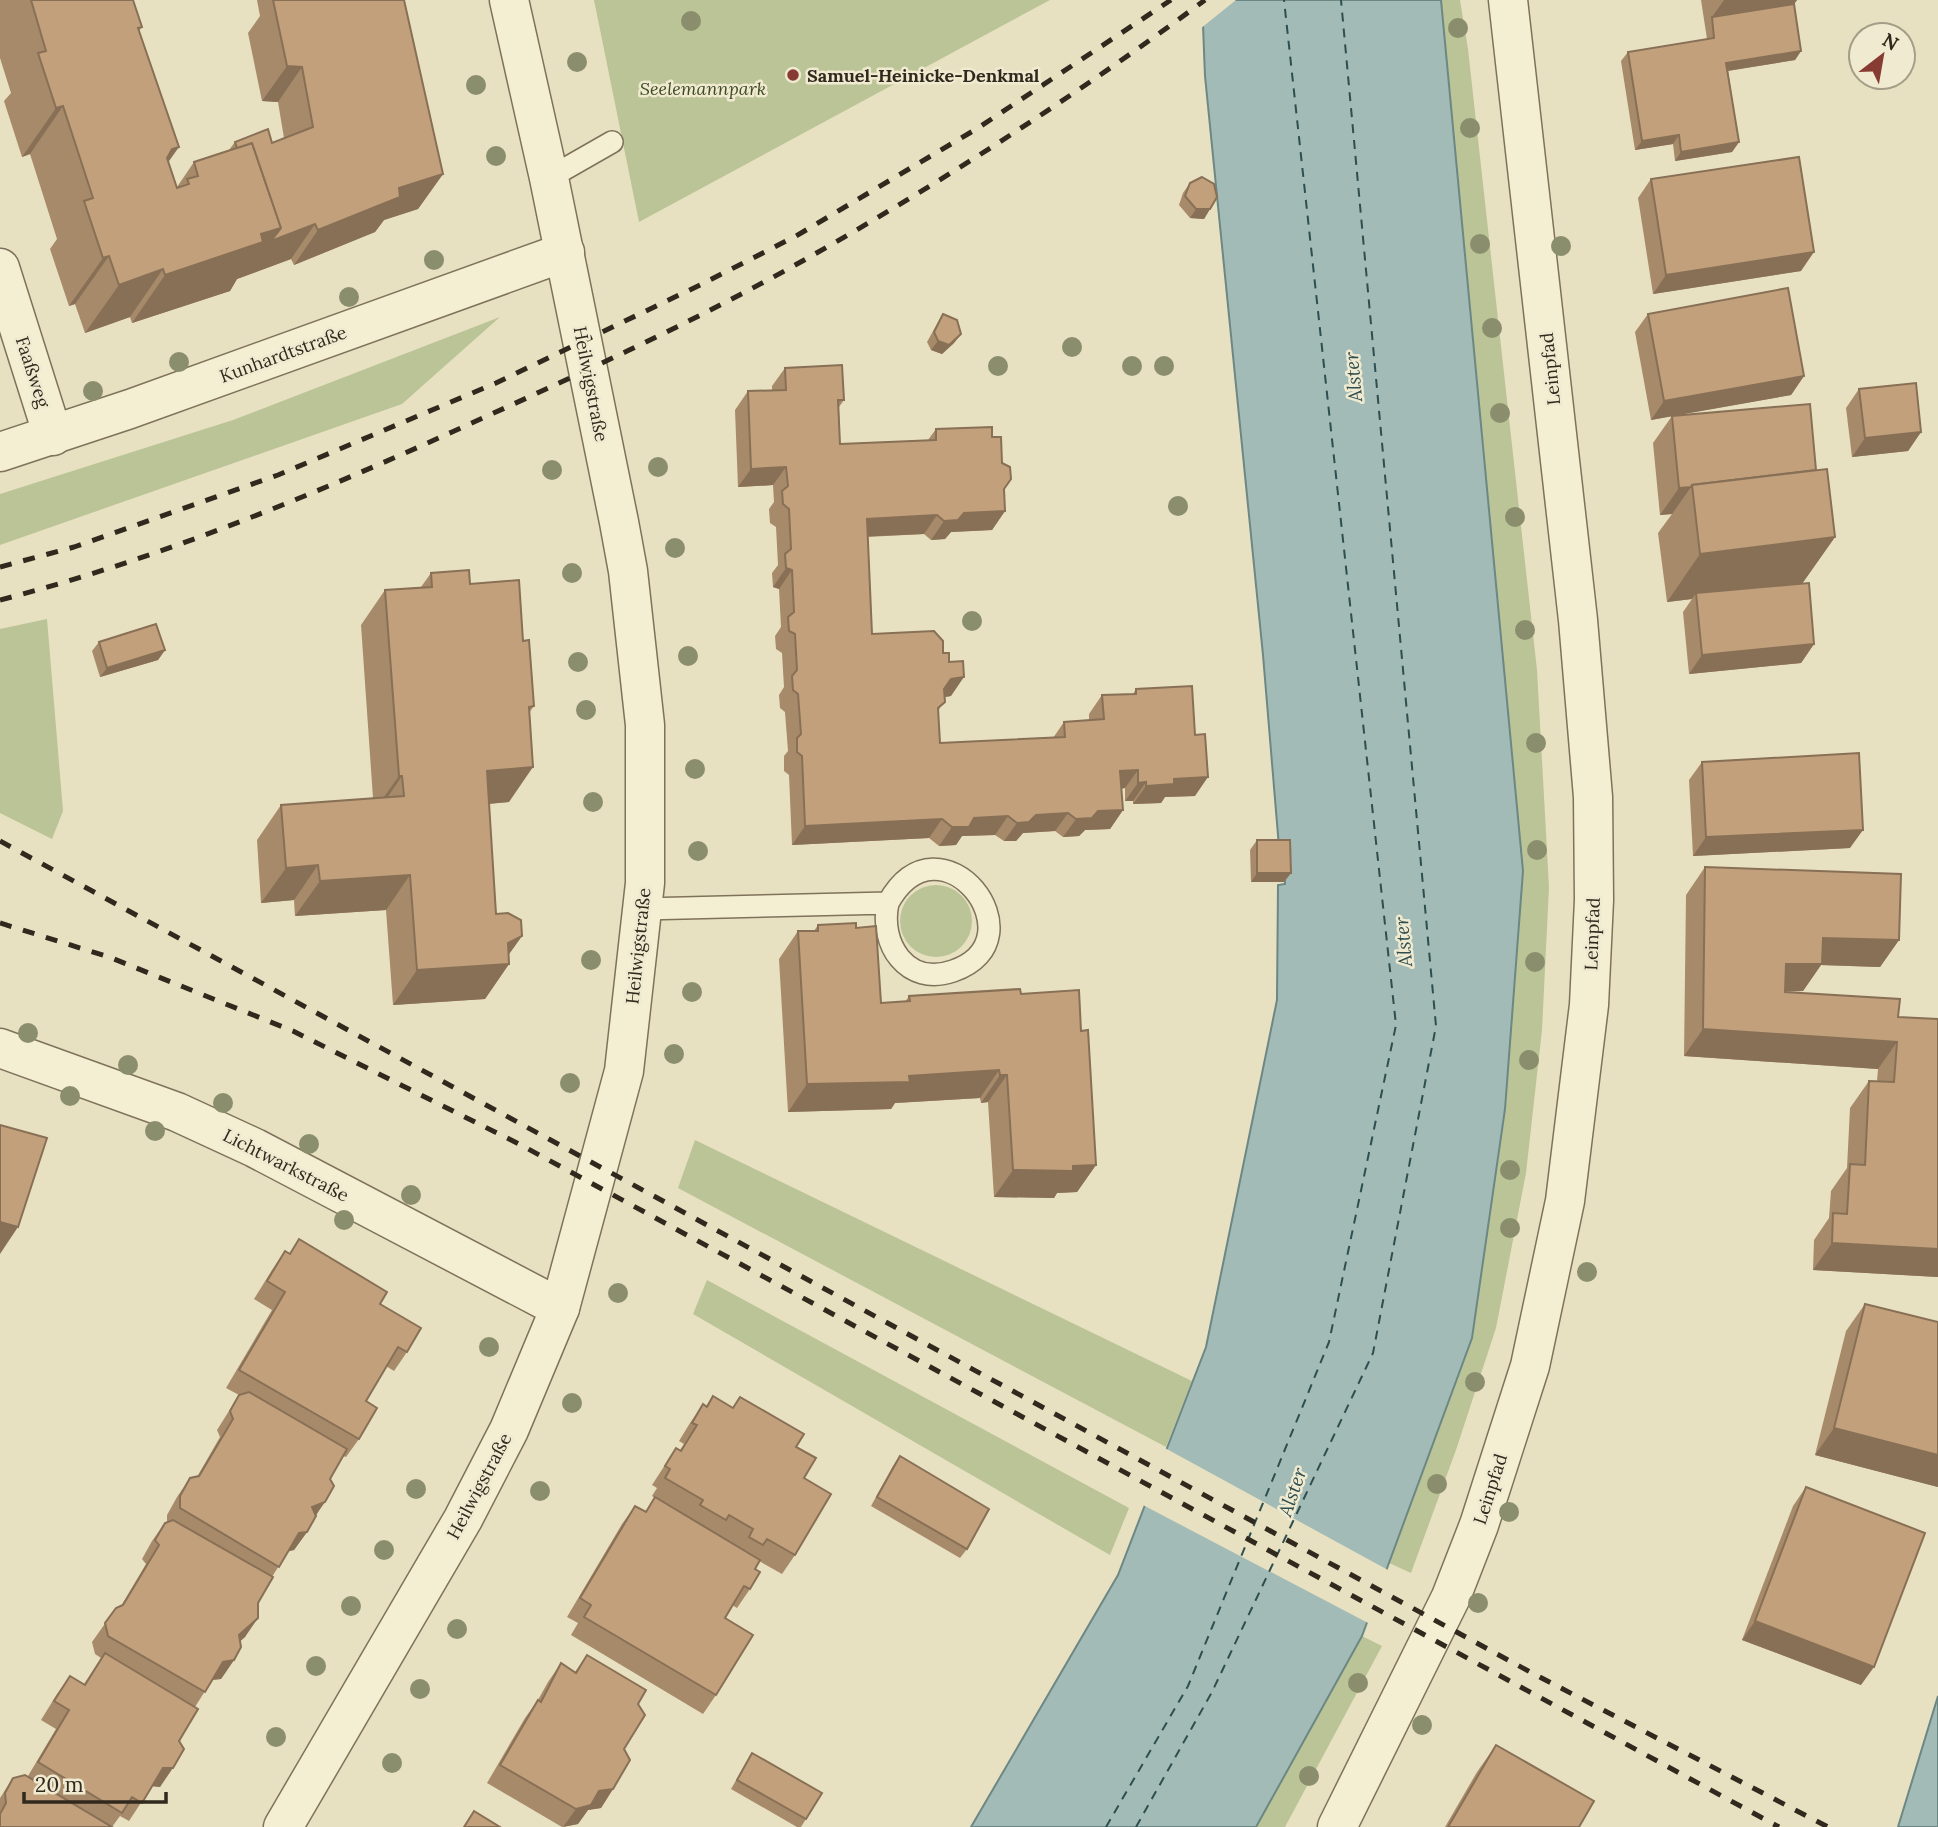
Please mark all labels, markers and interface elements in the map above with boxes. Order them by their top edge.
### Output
north arrow [1847,21,1917,91]
text: N [1878,27,1903,56]
place label: Samuel-Heinicke-Denkmal [807,64,1040,87]
marker: Samuel-Heinicke-Denkmal [785,67,801,83]
park label: Seelemannpark [640,77,766,100]
street label: Kunhardtstraße [216,320,350,388]
street label: Heilwigstraße [569,324,613,444]
street label: Leinpfad [1535,331,1565,406]
street label: Faaßweg [11,333,56,412]
water label: Alster [1339,351,1367,404]
street label: Heilwigstraße [620,886,656,1005]
street label: Leinpfad [1579,897,1605,971]
water label: Alster [1389,916,1417,969]
street label: Lichtwarkstraße [219,1123,353,1207]
street label: Heilwigstraße [441,1429,517,1543]
street label: Leinpfad [1468,1451,1512,1527]
water label: Alster [1272,1464,1312,1520]
scale bar [24,1760,166,1804]
text: 20 m [35,1771,84,1798]

